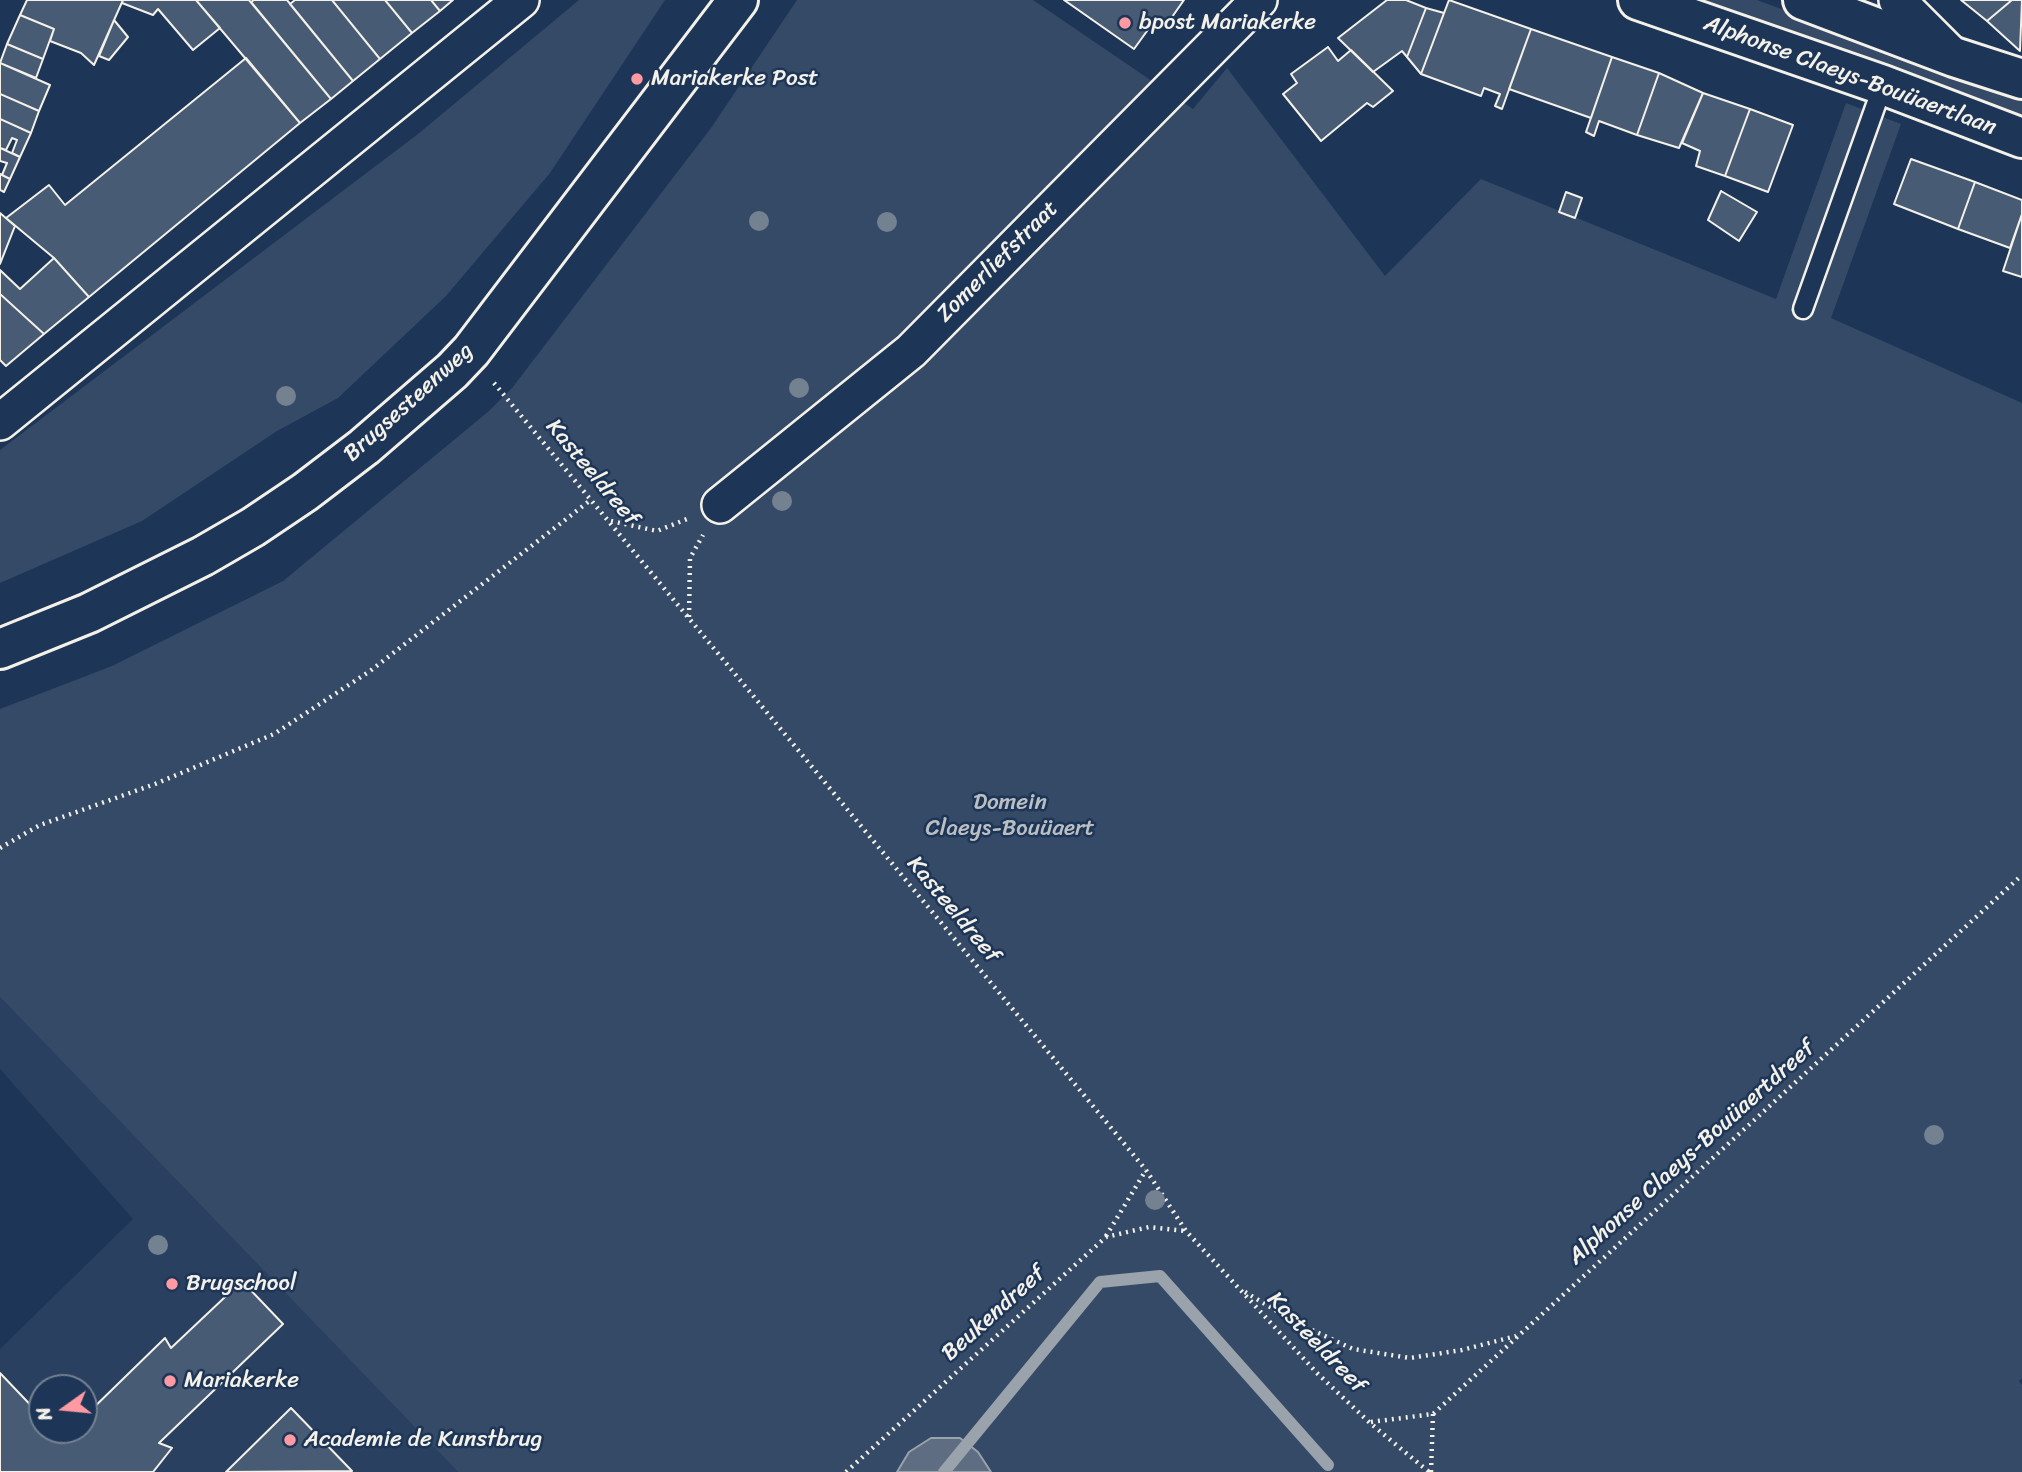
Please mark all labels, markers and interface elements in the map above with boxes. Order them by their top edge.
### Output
place label: bpost Mariakerke [1139,9,1316,37]
street label: Alphonse Claeys-Bouüaertlaan [1700,10,2000,142]
marker: bpost Mariakerke [1117,15,1133,31]
place label: Mariakerke Post [651,65,818,93]
marker: Mariakerke Post [629,71,645,87]
street label: Zomerliefstraat [932,196,1064,328]
street label: Brugsesteenweg [339,338,479,468]
street label: Kasteeldreef [539,414,645,532]
park label: Domein Claeys-Bouüaert [926,789,1094,843]
street label: Kasteeldreef [900,851,1006,969]
street label: Alphonse Claeys-Bouüaertdreef [1563,1035,1821,1271]
street label: Beukendreef [937,1260,1051,1368]
place label: Brugschool [186,1270,296,1298]
marker: Brugschool [164,1276,180,1292]
street label: Kasteeldreef [1261,1286,1371,1400]
place label: Mariakerke [184,1367,299,1395]
marker: Mariakerke [162,1373,178,1389]
north arrow [28,1374,98,1444]
text: N [27,1403,62,1425]
place label: Academie de Kunstbrug [304,1426,542,1454]
marker: Academie de Kunstbrug [282,1432,298,1448]

